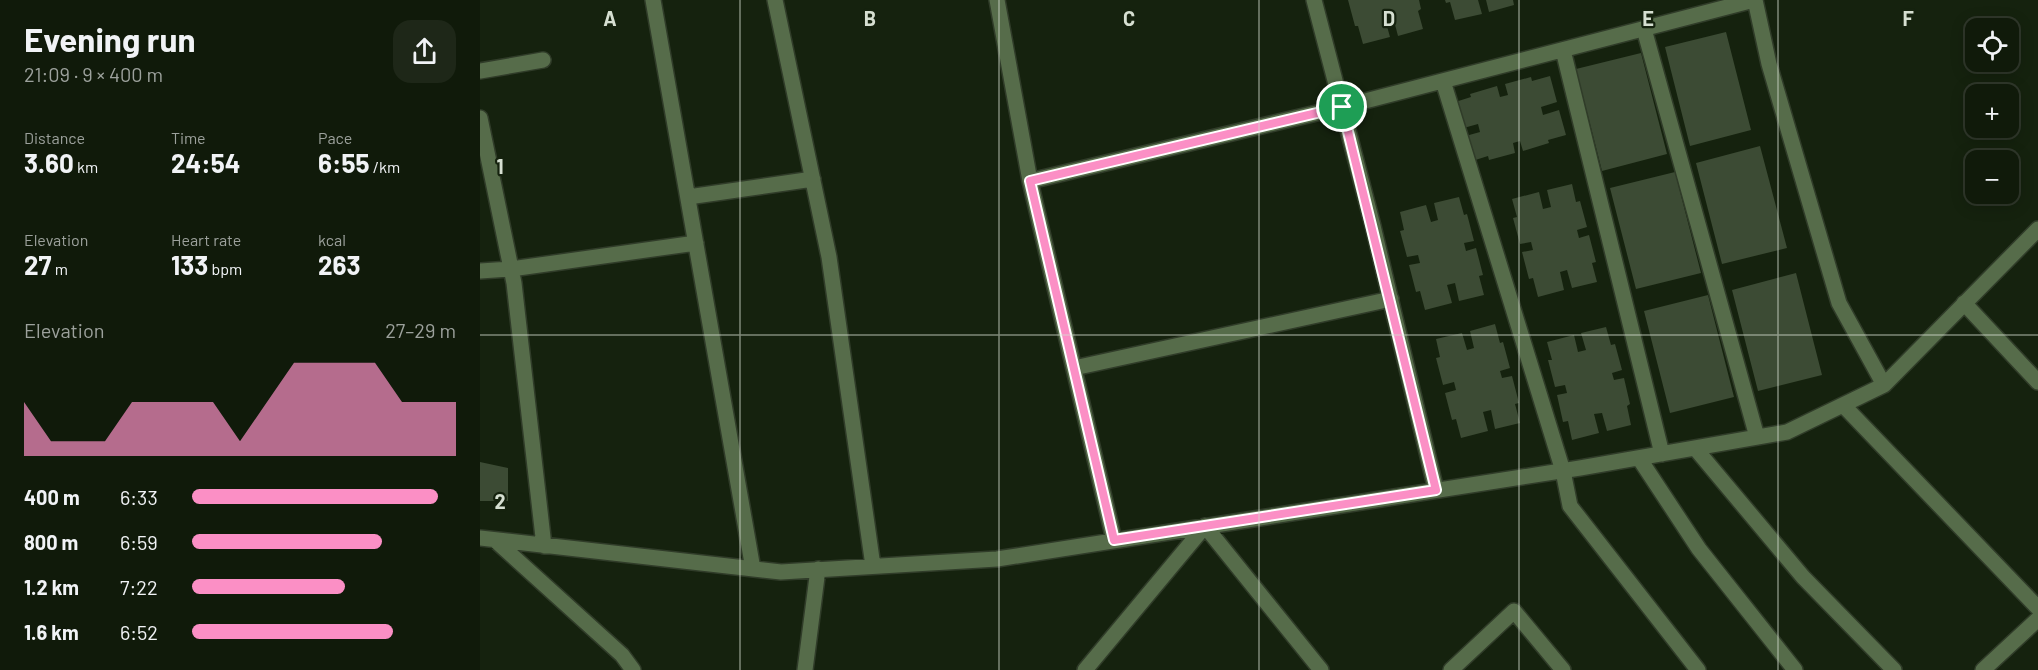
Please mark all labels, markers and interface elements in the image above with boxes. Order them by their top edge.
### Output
text: A [603,6,617,30]
text: B [864,6,876,30]
text: C [1123,6,1135,30]
text: D [1383,6,1395,30]
text: E [1642,6,1654,30]
text: F [1902,6,1914,30]
map controls [1965,18,2019,204]
button: locate [1965,18,2019,72]
text: Evening run [24,19,196,59]
button: share [393,20,456,83]
text: 21:09 · 9 × 400 m [24,62,163,86]
pin [1316,81,1367,132]
button: + [1965,84,2019,138]
icon: arrive [1325,90,1358,123]
text: Distance [24,128,85,147]
text: Time [171,128,206,147]
text: Pace [318,128,352,147]
text: 3.60 [24,147,74,178]
text: 24:54 [171,147,241,178]
text: 6:55 [318,147,369,178]
button: − [1965,150,2019,204]
text: 1 [496,154,504,178]
text: km [74,157,98,176]
text: /km [369,157,400,176]
text: Elevation [24,230,88,249]
text: Heart rate [171,230,241,249]
text: kcal [318,230,346,249]
text: 27 [24,249,51,280]
text: 133 [171,249,208,280]
text: 263 [318,249,361,280]
text: m [51,259,68,278]
text: bpm [208,259,242,278]
text: Elevation [24,318,105,342]
text: 27–29 m [385,318,456,342]
text: 400 m [24,485,80,509]
text: 6:33 [120,485,158,509]
text: 2 [494,489,506,513]
text: 800 m [24,530,78,554]
text: 6:59 [120,530,158,554]
text: 1.2 km [24,575,79,599]
text: 7:22 [120,575,158,599]
text: 1.6 km [24,620,79,644]
text: 6:52 [120,620,158,644]

